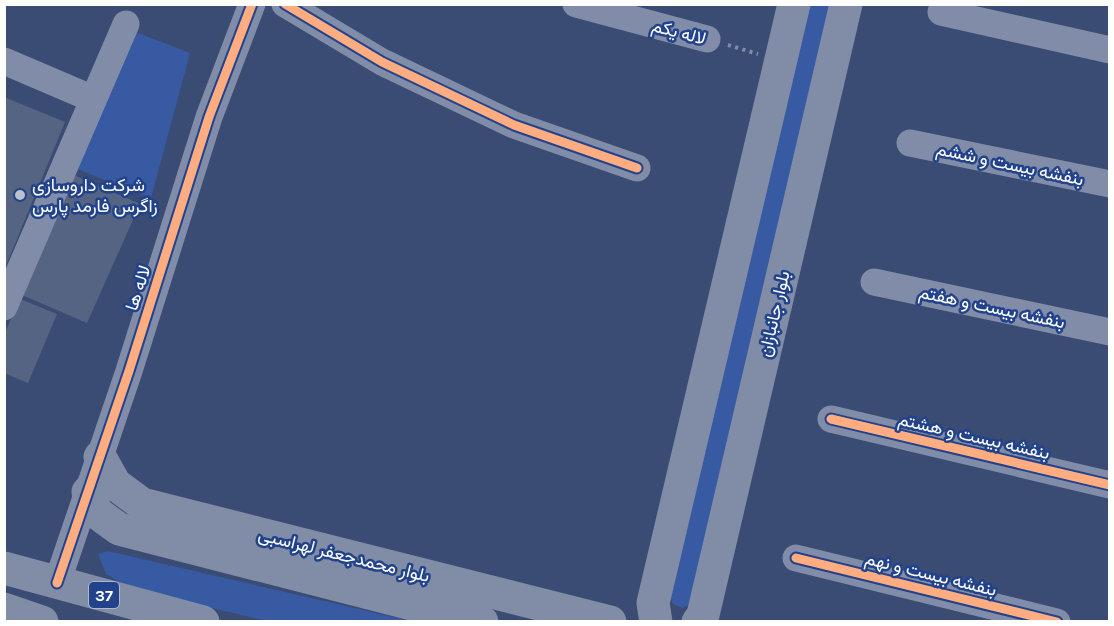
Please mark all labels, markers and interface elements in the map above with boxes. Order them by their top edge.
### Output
street label: لاله یکم [649,14,709,51]
street label: بنفشه بیست و ششم [934,138,1086,191]
place label: شرکت داروسازی زاگرس فارمد پارس [32,174,158,218]
marker: شرکت داروسازی زاگرس فارمد پارس [13,188,27,202]
street label: لاله ها [120,263,156,313]
street label: بلوار جانبازان [753,269,795,359]
street label: بنفشه بیست و هفتم [917,281,1067,334]
street label: بنفشه بیست و هشتم [896,408,1052,465]
street label: بلوار محمدجعفر لهراسبی [256,523,432,587]
street label: بنفشه بیست و نهم [863,547,999,602]
road number: 37 [89,582,119,608]

